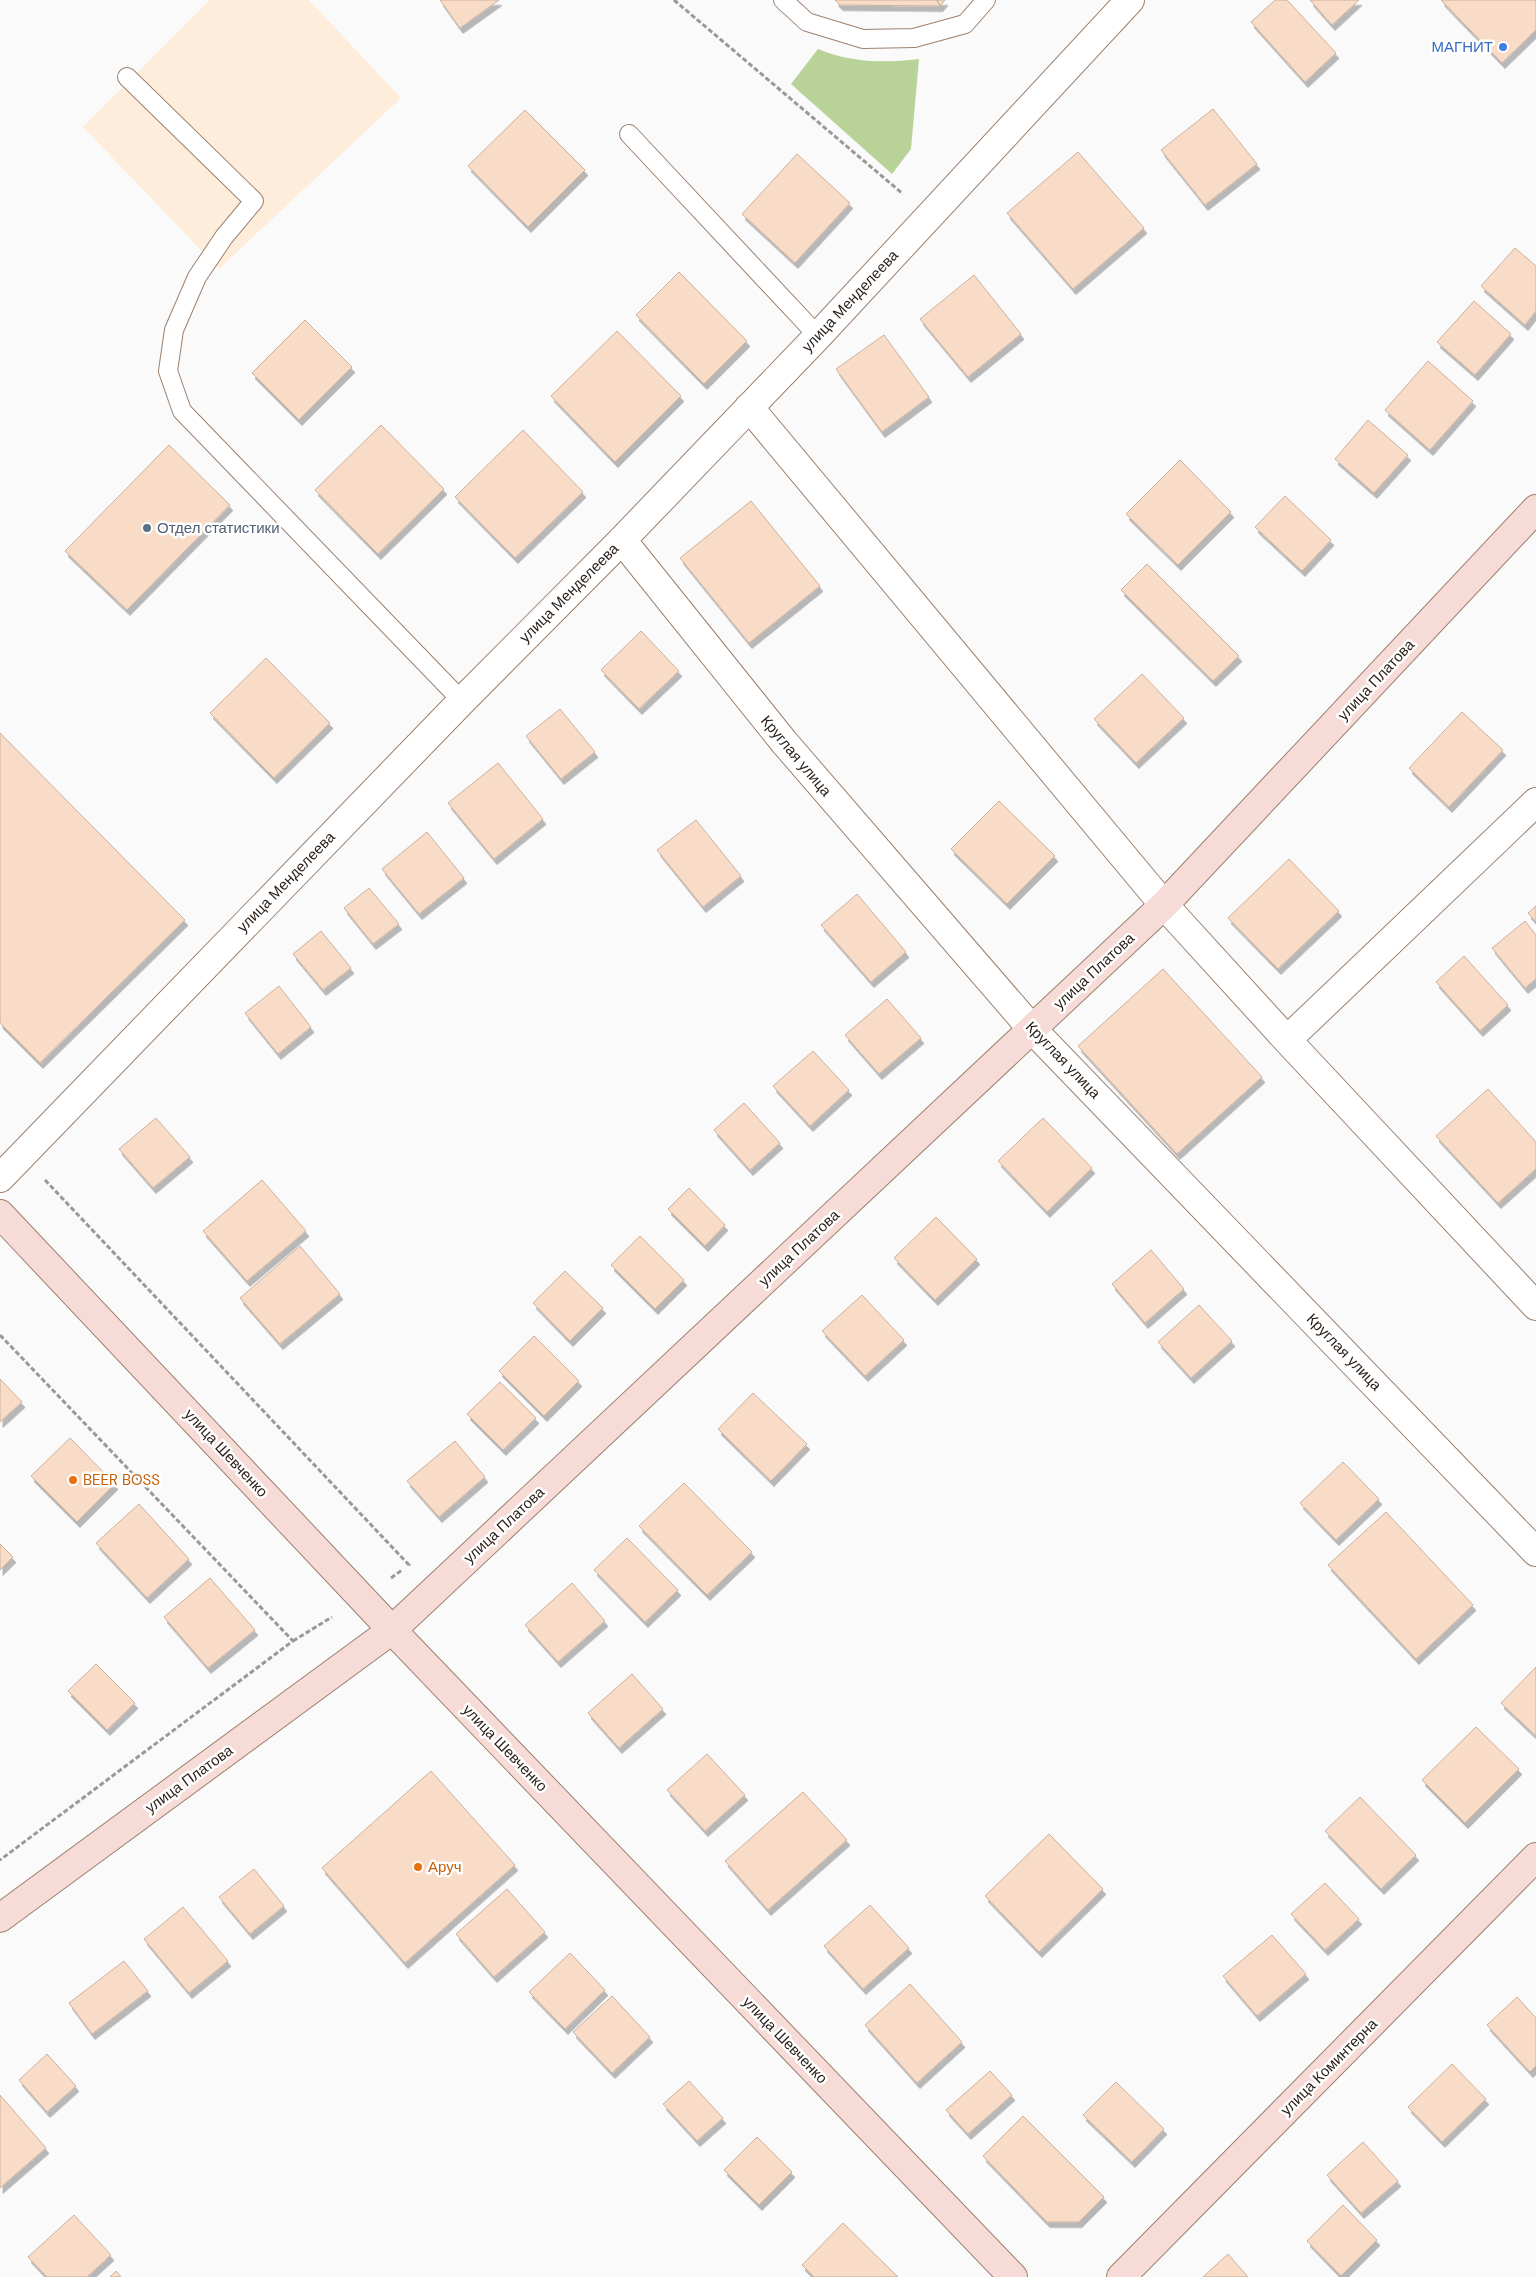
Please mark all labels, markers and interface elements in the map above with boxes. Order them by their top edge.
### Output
place label: МАГНИТ [1432,37,1493,57]
marker: МАГНИТ [1497,41,1509,53]
street label: улица Менделеева [797,245,903,356]
place label: Отдел статистики [157,518,280,538]
marker: Отдел статистики [141,522,153,534]
street label: улица Менделеева [515,539,623,647]
street label: улица Платова [1333,635,1419,725]
street label: Круглая улица [756,711,836,801]
street label: улица Менделеева [233,827,340,937]
street label: улица Платова [1049,928,1139,1014]
street label: Круглая улица [1021,1017,1105,1103]
street label: улица Платова [754,1205,844,1291]
street label: Круглая улица [1302,1309,1386,1395]
street label: улица Шевченко [180,1404,272,1502]
place label: BEER BOSS [83,1470,160,1490]
marker: BEER BOSS [67,1474,79,1486]
street label: улица Платова [459,1482,549,1568]
street label: улица Шевченко [458,1700,552,1796]
street label: улица Платова [141,1740,237,1818]
place label: Аруч [428,1857,462,1877]
marker: Аруч [412,1861,424,1873]
street label: улица Шевченко [738,1992,832,2088]
street label: улица Коминтерна [1276,2014,1382,2120]

